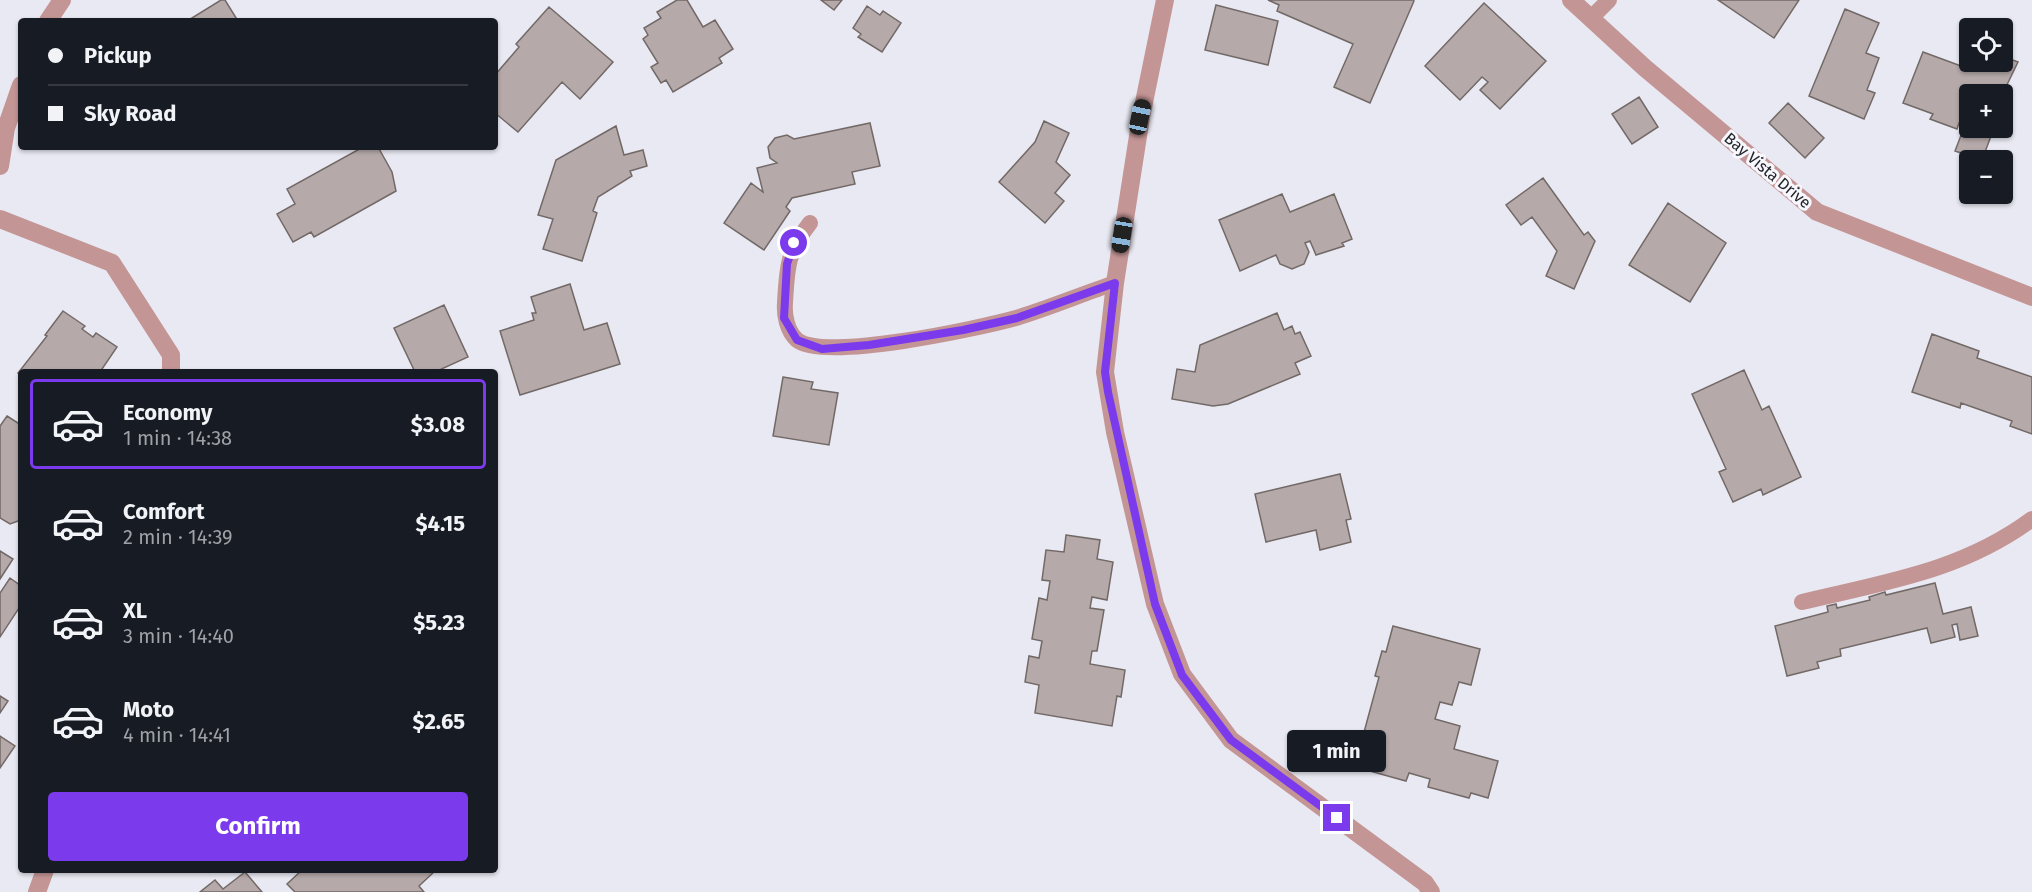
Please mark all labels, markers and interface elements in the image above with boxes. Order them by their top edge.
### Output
map controls [1959,18,2013,204]
button: locate [1959,18,2013,72]
text: Pickup [84,42,152,69]
button: + [1959,84,2013,138]
car [1127,98,1153,136]
text: Sky Road [84,100,176,127]
street label: Bay Vista Drive [1720,129,1815,212]
button: − [1959,150,2013,204]
car [1110,216,1134,254]
route start [780,229,807,256]
icon: car [51,397,105,451]
text: Economy [123,399,212,426]
text: $3.08 [411,411,465,438]
text: 1 min · 14:38 [123,426,232,450]
icon: car [51,496,105,550]
text: Comfort [123,498,204,525]
text: $4.15 [415,510,465,537]
text: 2 min · 14:39 [123,525,233,549]
icon: car [51,595,105,649]
text: XL [123,597,147,624]
text: $5.23 [413,609,465,636]
text: 3 min · 14:40 [123,624,234,648]
icon: car [51,694,105,748]
text: Moto [123,696,174,723]
text: $2.65 [413,708,465,735]
text: 4 min · 14:41 [123,723,231,747]
callout: 1 min [1288,731,1386,773]
text: 1 min [1312,739,1361,763]
button: Confirm [48,792,468,861]
route end [1323,804,1350,831]

